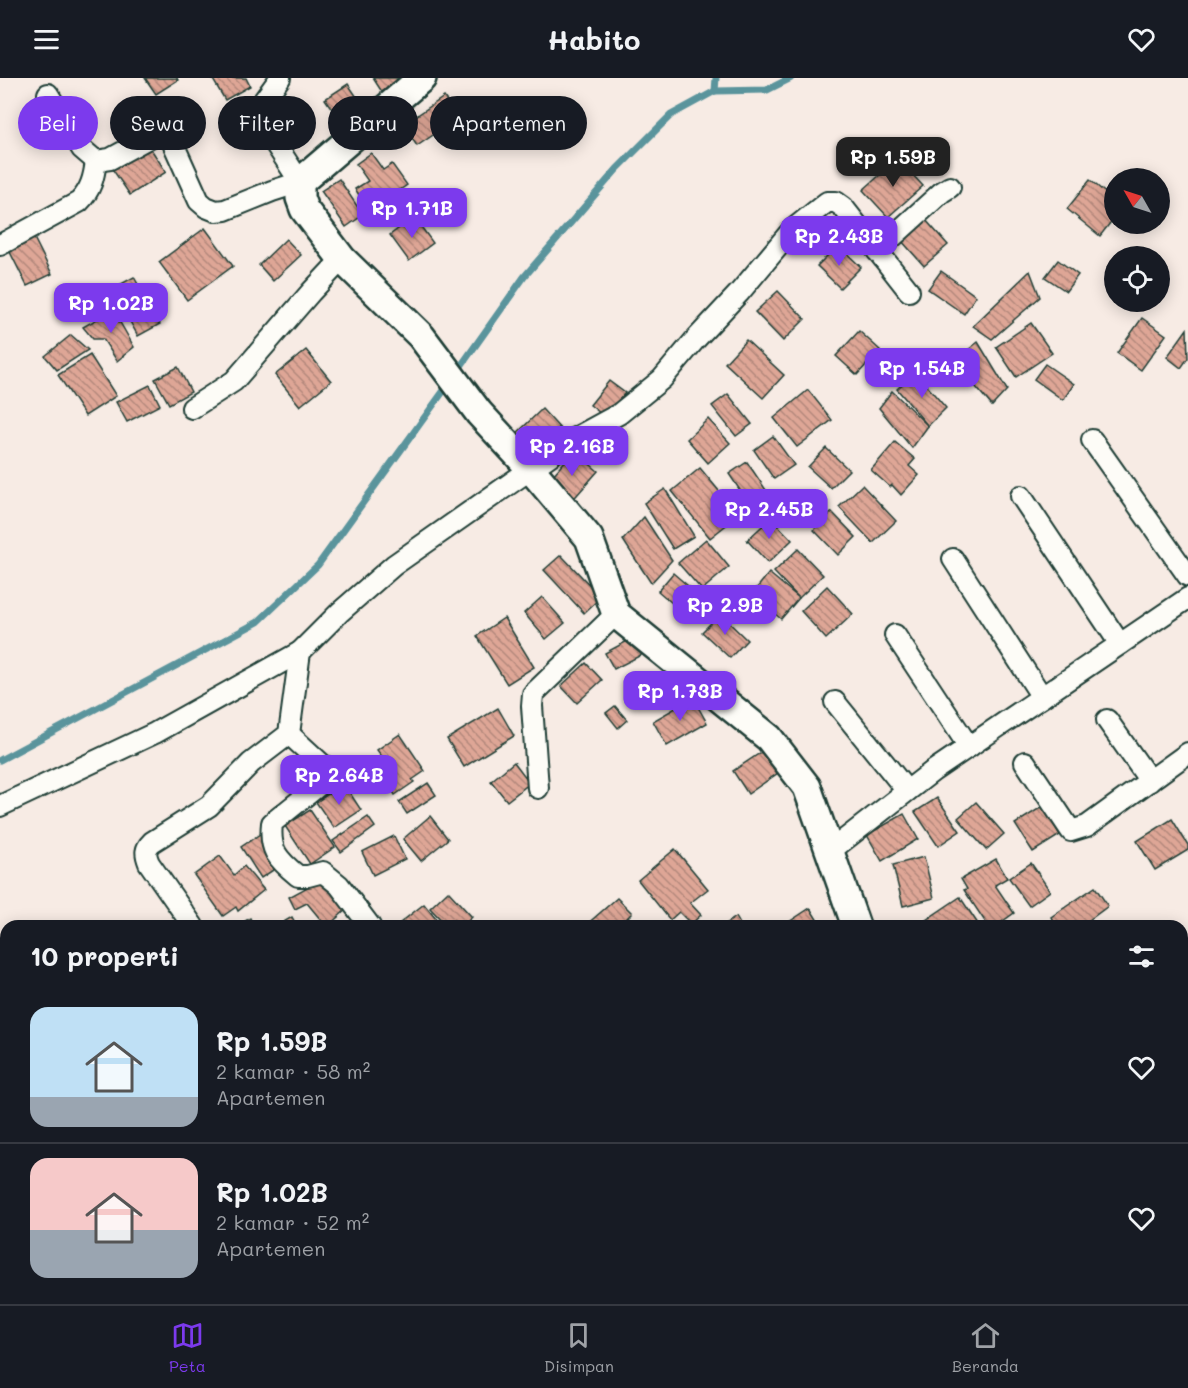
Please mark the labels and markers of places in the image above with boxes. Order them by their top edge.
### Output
pin: Rp 1.59B [831,137,955,188]
pin: Rp 1.71B [350,188,474,239]
pin: Rp 2.43B [777,216,901,267]
pin: Rp 1.02B [49,283,173,334]
pin: Rp 1.54B [860,348,984,399]
pin: Rp 2.16B [510,426,634,477]
pin: Rp 2.45B [707,489,831,540]
pin: Rp 2.9B [670,585,780,636]
pin: Rp 1.73B [618,671,742,722]
pin: Rp 2.64B [277,755,401,806]

